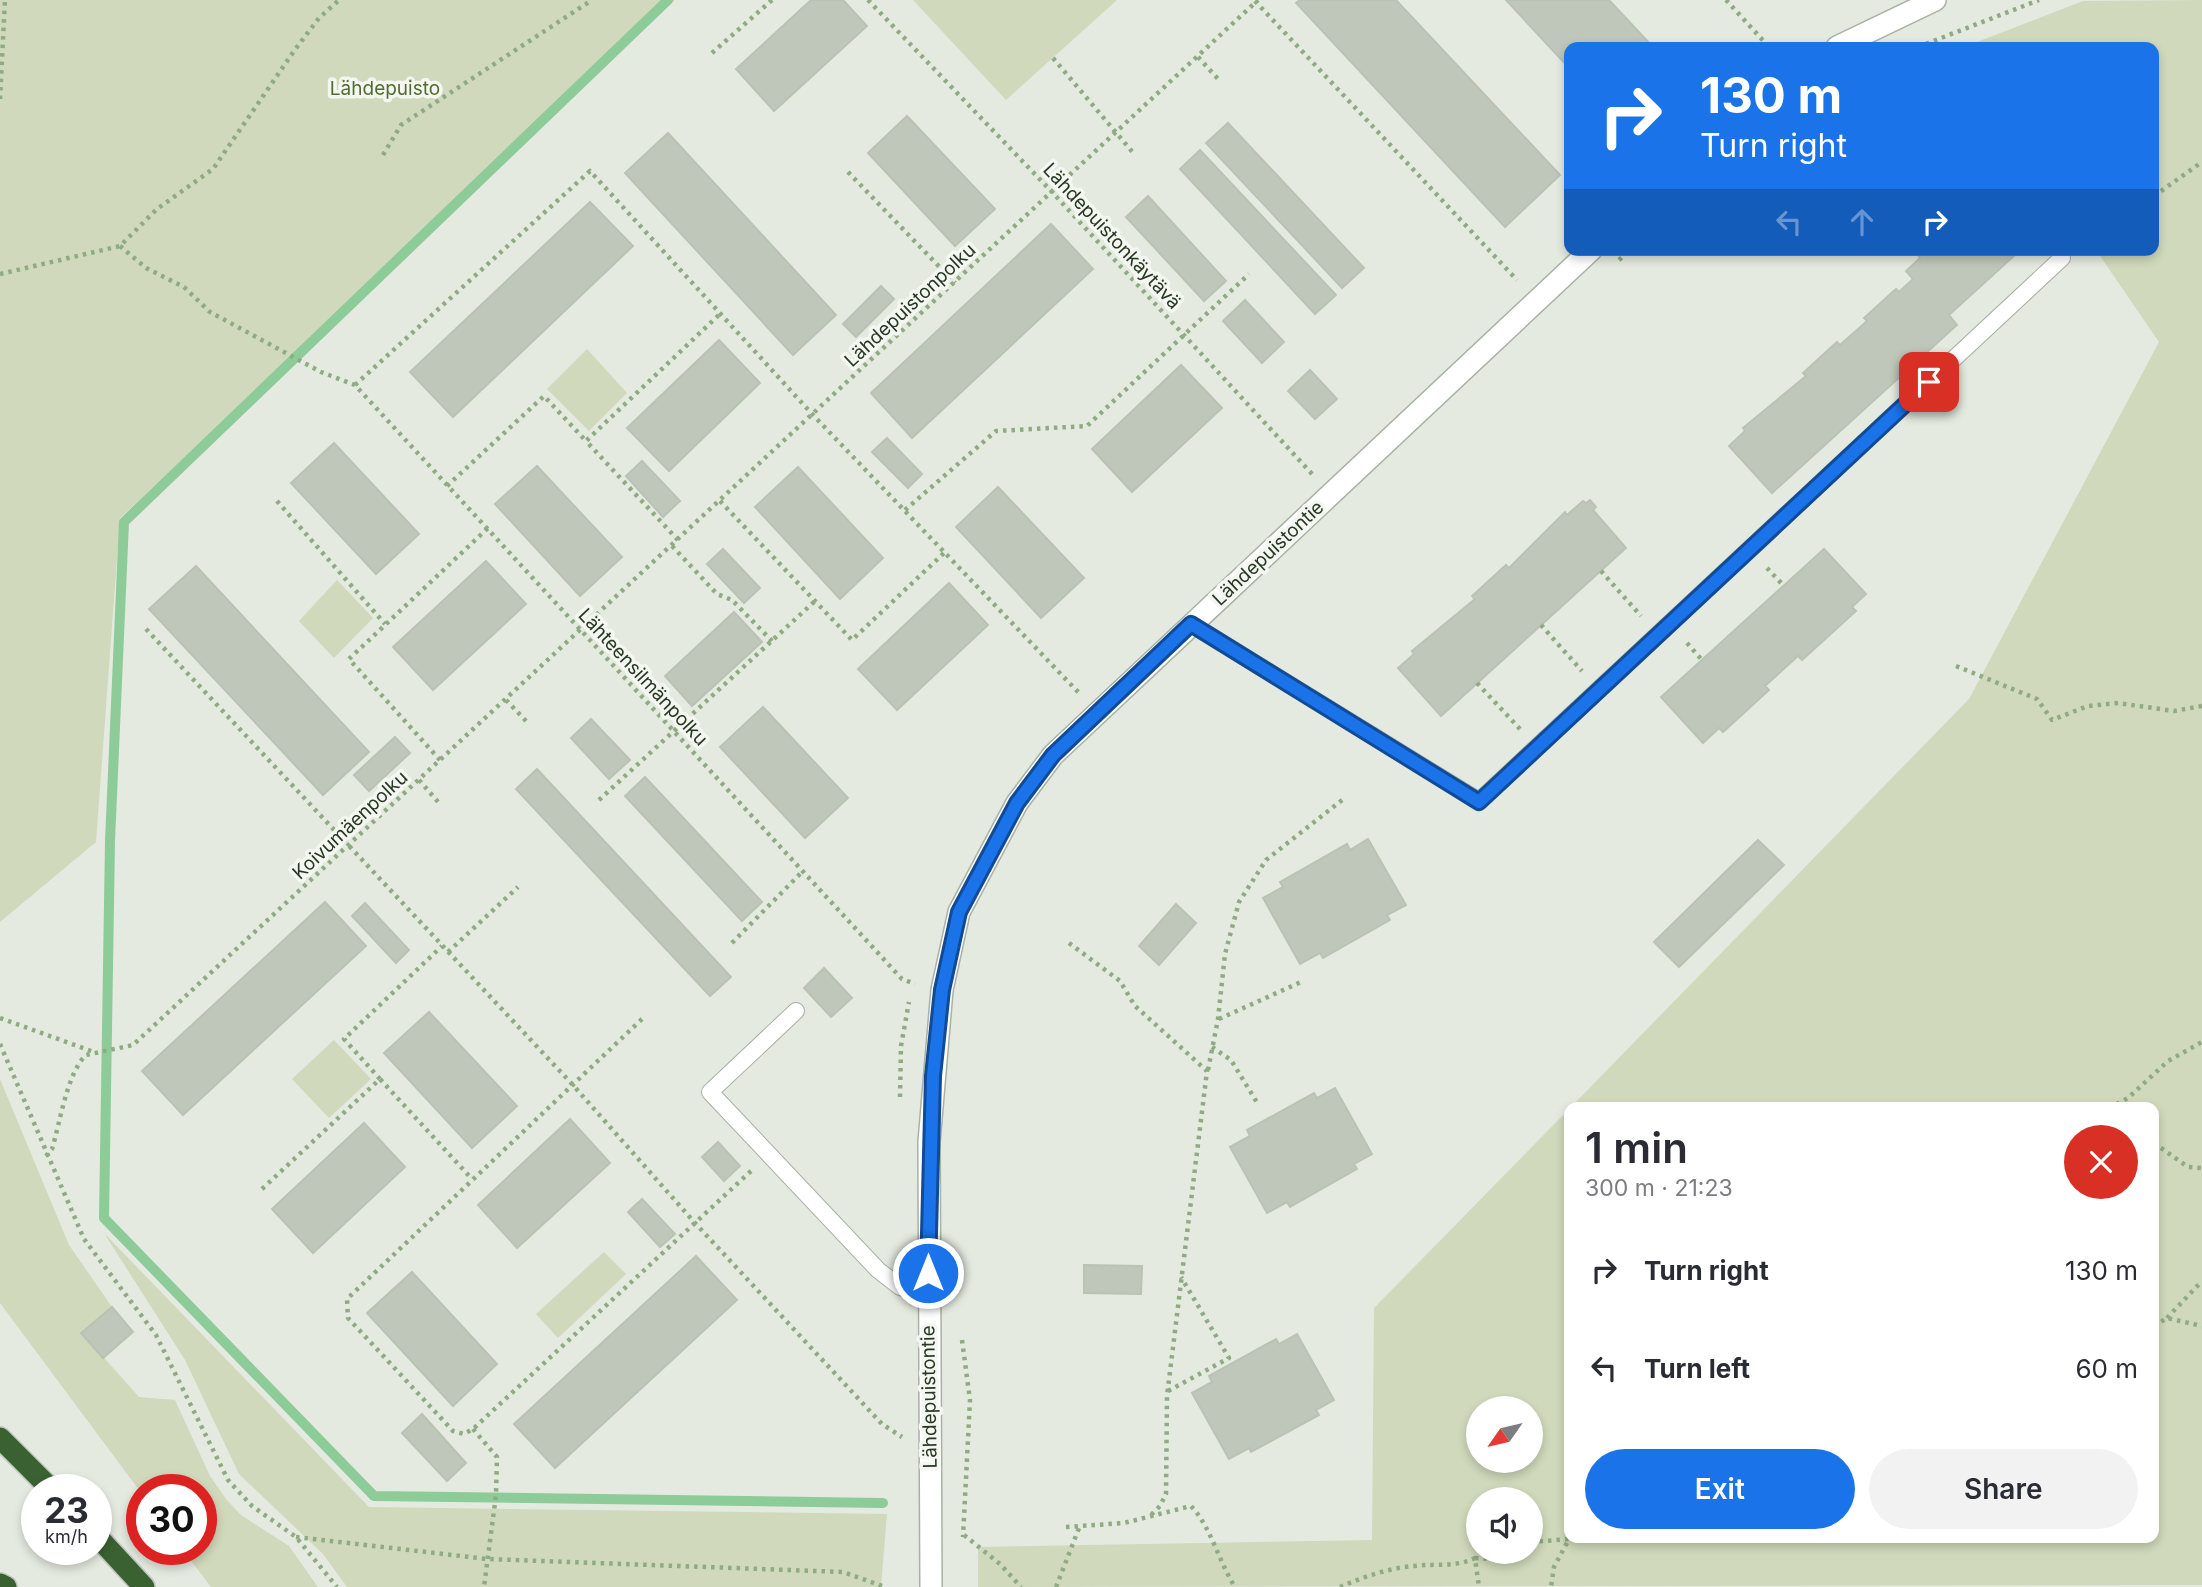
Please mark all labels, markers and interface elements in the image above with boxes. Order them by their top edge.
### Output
text: 130 m [1700,66,1842,125]
icon: right [1585,70,1676,161]
park label: Lähdepuisto [330,77,440,100]
text: Turn right [1700,126,1847,165]
street label: Lähdepuistonkäytävä [1038,158,1186,314]
icon: left [1770,203,1808,241]
icon: ahead [1843,203,1881,241]
icon: right [1916,203,1954,241]
street label: Lähdepuistonpolku [840,238,980,372]
pin [1899,352,1959,412]
icon: arrive [1910,363,1948,401]
street label: Lähdepuistontie [1208,496,1328,610]
street label: Lähteensilmänpolku [574,604,712,750]
street label: Koivumäenpolku [288,766,412,884]
text: 1 min [1585,1122,1688,1173]
button: close [2064,1125,2138,1199]
text: 300 m · 21:23 [1585,1174,1733,1202]
position arrow [891,1236,965,1310]
icon: right [1585,1251,1623,1289]
text: Turn right [1644,1255,1769,1286]
text: 130 m [2065,1255,2138,1286]
street label: Lähdepuistontie [916,1325,942,1469]
icon: left [1585,1349,1623,1387]
text: Turn left [1644,1353,1750,1384]
text: 60 m [2075,1353,2138,1384]
north arrow [1466,1396,1544,1474]
map controls [1466,1396,1543,1564]
button: Exit [1585,1449,1855,1529]
button: Share [1869,1449,2138,1529]
speed limit sign: 30 [126,1474,217,1565]
button: sound [1466,1487,1543,1564]
text: 23 [44,1489,89,1531]
text: km/h [45,1526,88,1547]

